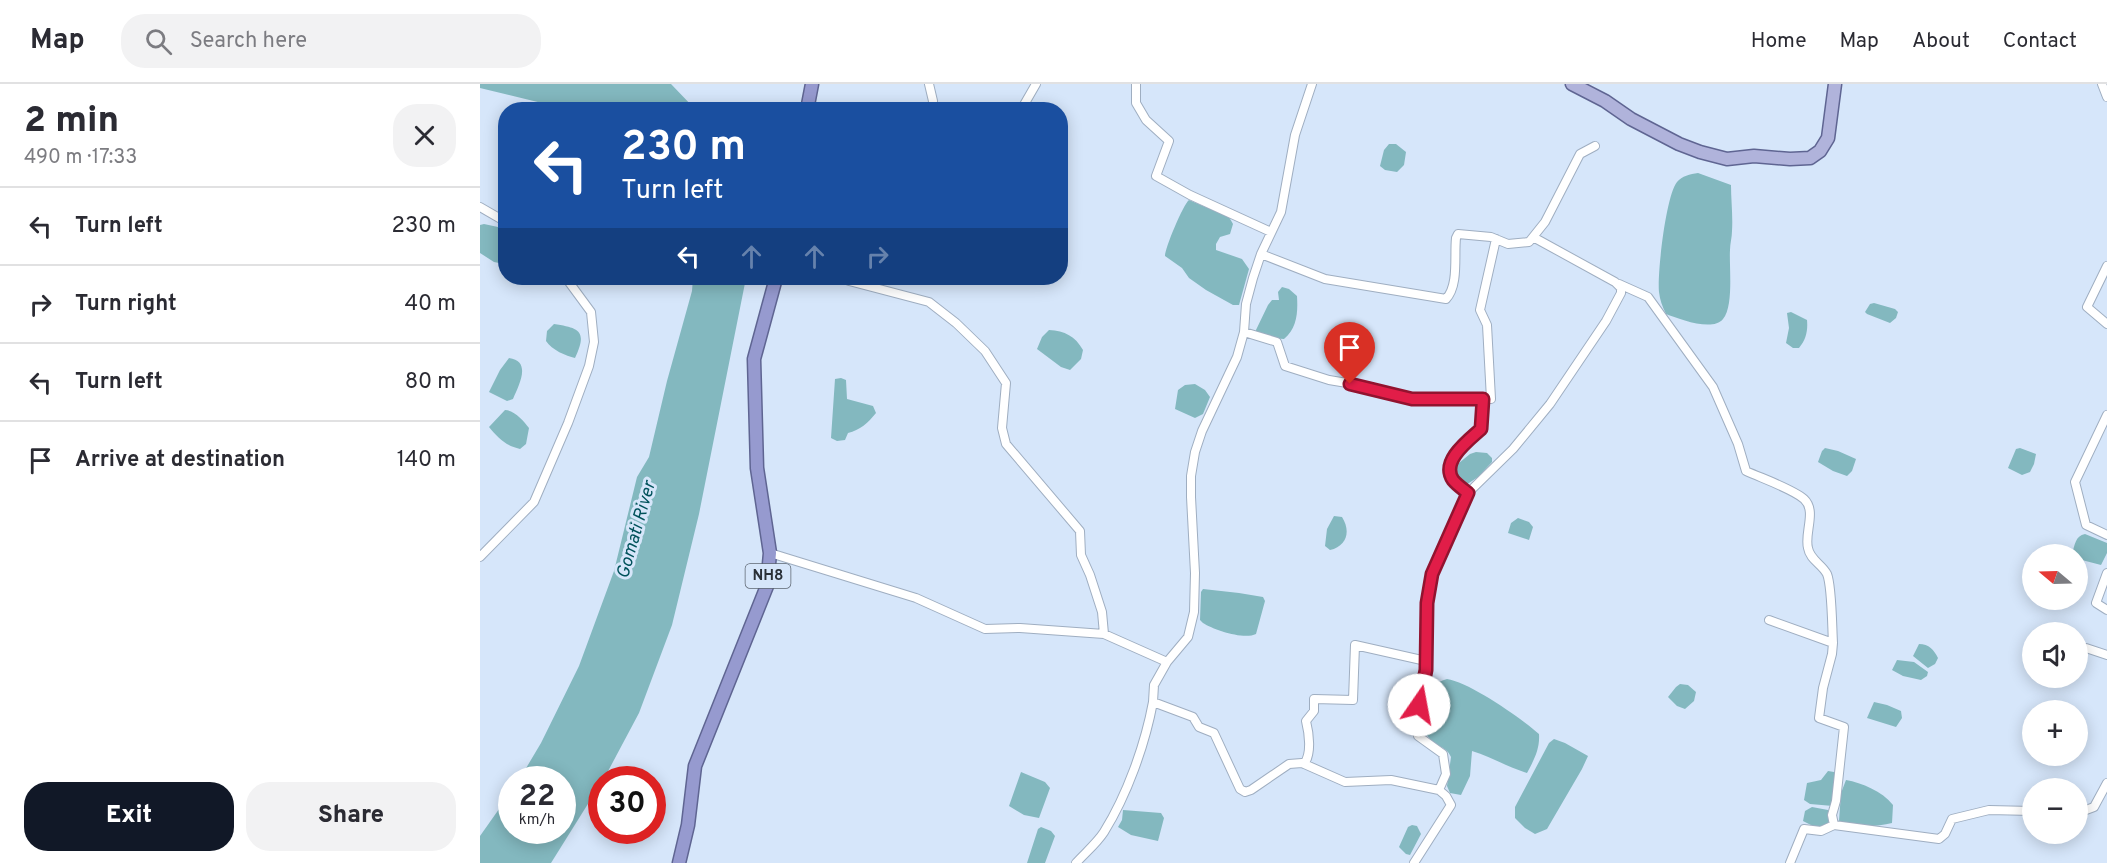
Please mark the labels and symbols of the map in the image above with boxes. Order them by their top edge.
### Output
pin [1324,322,1375,384]
water label: Gomati River [612,477,662,581]
north arrow [2022,544,2088,610]
road number: NH8 [746,564,790,588]
position arrow [1387,673,1451,737]
speed limit sign: 30 [588,766,666,844]

